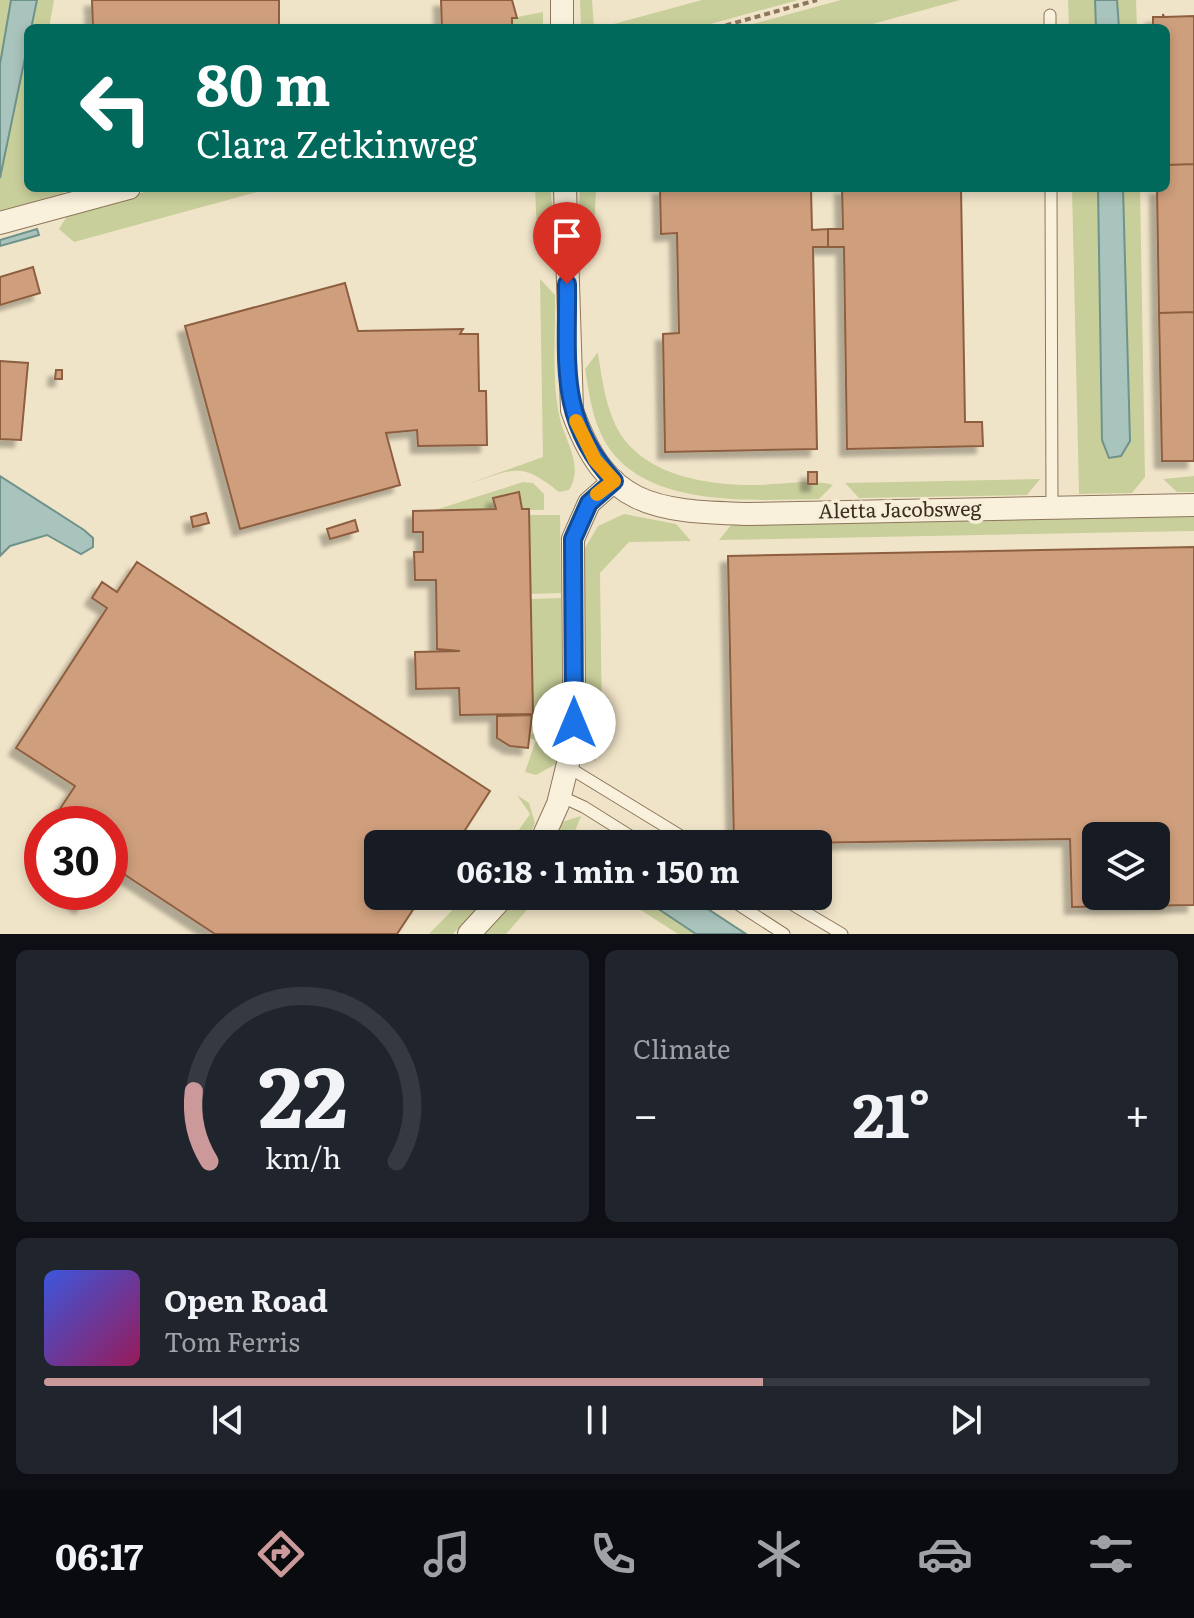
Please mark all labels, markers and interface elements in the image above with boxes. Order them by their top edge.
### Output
text: 80 m [196,40,331,123]
icon: left [64,56,168,160]
text: Clara Zetkinweg [196,116,477,169]
pin [533,202,601,284]
icon: arrive [545,214,589,258]
street label: Aletta Jacobsweg [818,492,983,524]
position arrow [532,681,616,765]
speed limit sign: 30 [24,806,128,910]
map controls [1082,822,1170,910]
button: layers [1082,822,1170,910]
text: 06:18 · 1 min · 150 m [457,848,739,892]
text: Climate [633,1028,731,1067]
text: 22 [258,1030,347,1154]
text: 21° [852,1067,931,1156]
text: − [633,1079,659,1145]
text: + [1124,1079,1150,1145]
text: km/h [264,1135,341,1178]
text: Open Road [164,1277,328,1321]
text: Tom Ferris [164,1321,300,1360]
icon: previous [206,1398,250,1442]
icon: pause [575,1398,619,1442]
icon: next [944,1398,988,1442]
icon: directions [253,1526,309,1582]
icon: music [419,1526,475,1582]
icon: phone [585,1526,641,1582]
icon: climate [751,1526,807,1582]
icon: car [917,1526,973,1582]
icon: filters [1083,1526,1139,1582]
text: 06:17 [55,1528,143,1581]

